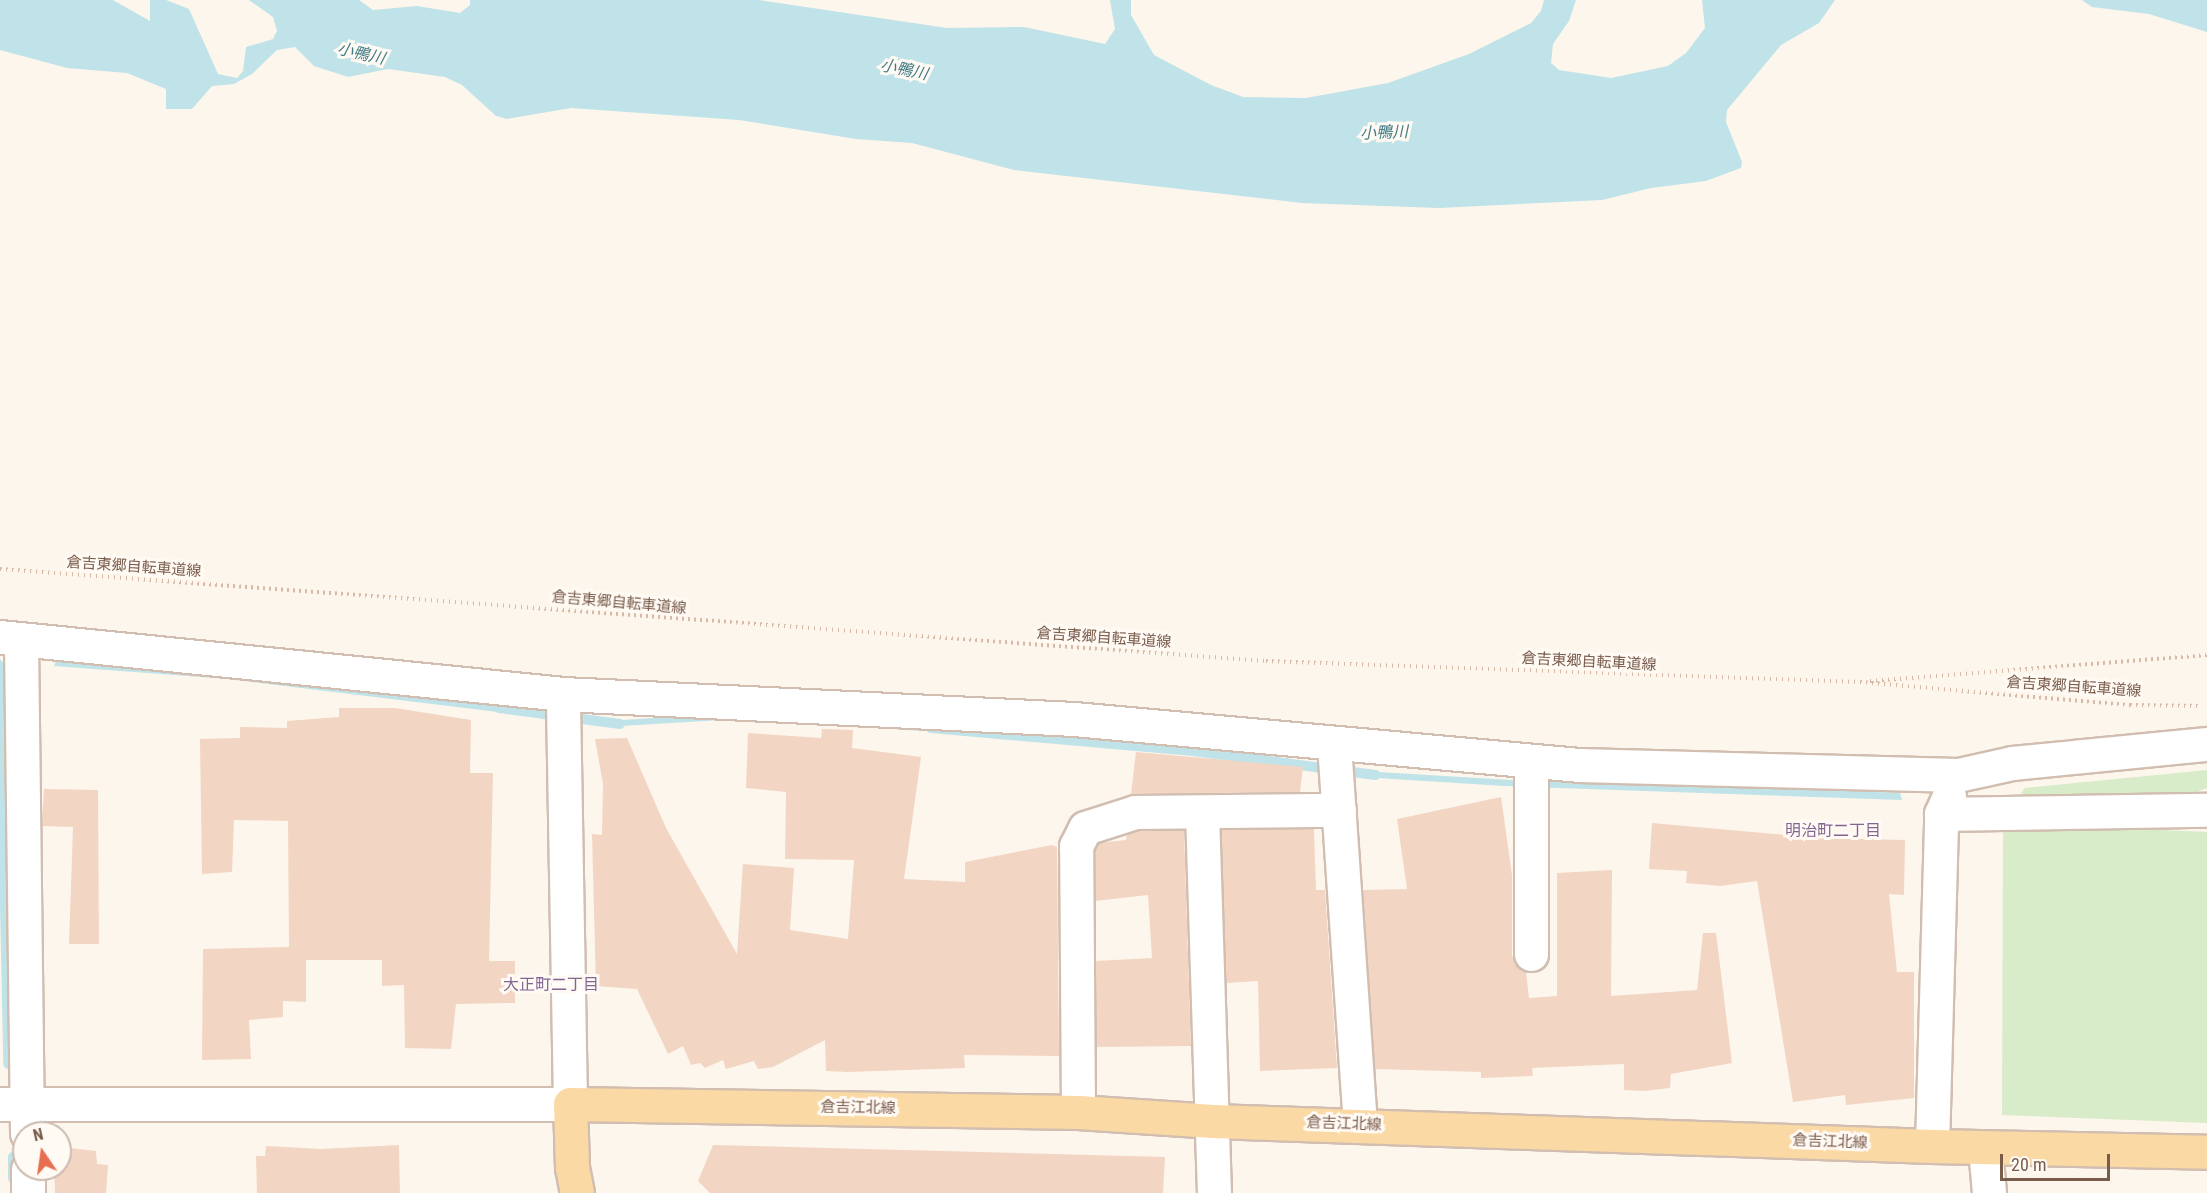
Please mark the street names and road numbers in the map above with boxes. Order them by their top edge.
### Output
street label: 倉吉東郷自転車道線 [66,553,202,581]
street label: 倉吉東郷自転車道線 [551,588,687,618]
street label: 倉吉東郷自転車道線 [1036,624,1172,652]
street label: 倉吉東郷自転車道線 [1521,649,1657,675]
street label: 倉吉東郷自転車道線 [2006,673,2142,701]
street label: 倉吉江北線 [820,1098,896,1118]
street label: 倉吉江北線 [1306,1114,1382,1134]
street label: 倉吉江北線 [1792,1132,1868,1152]

